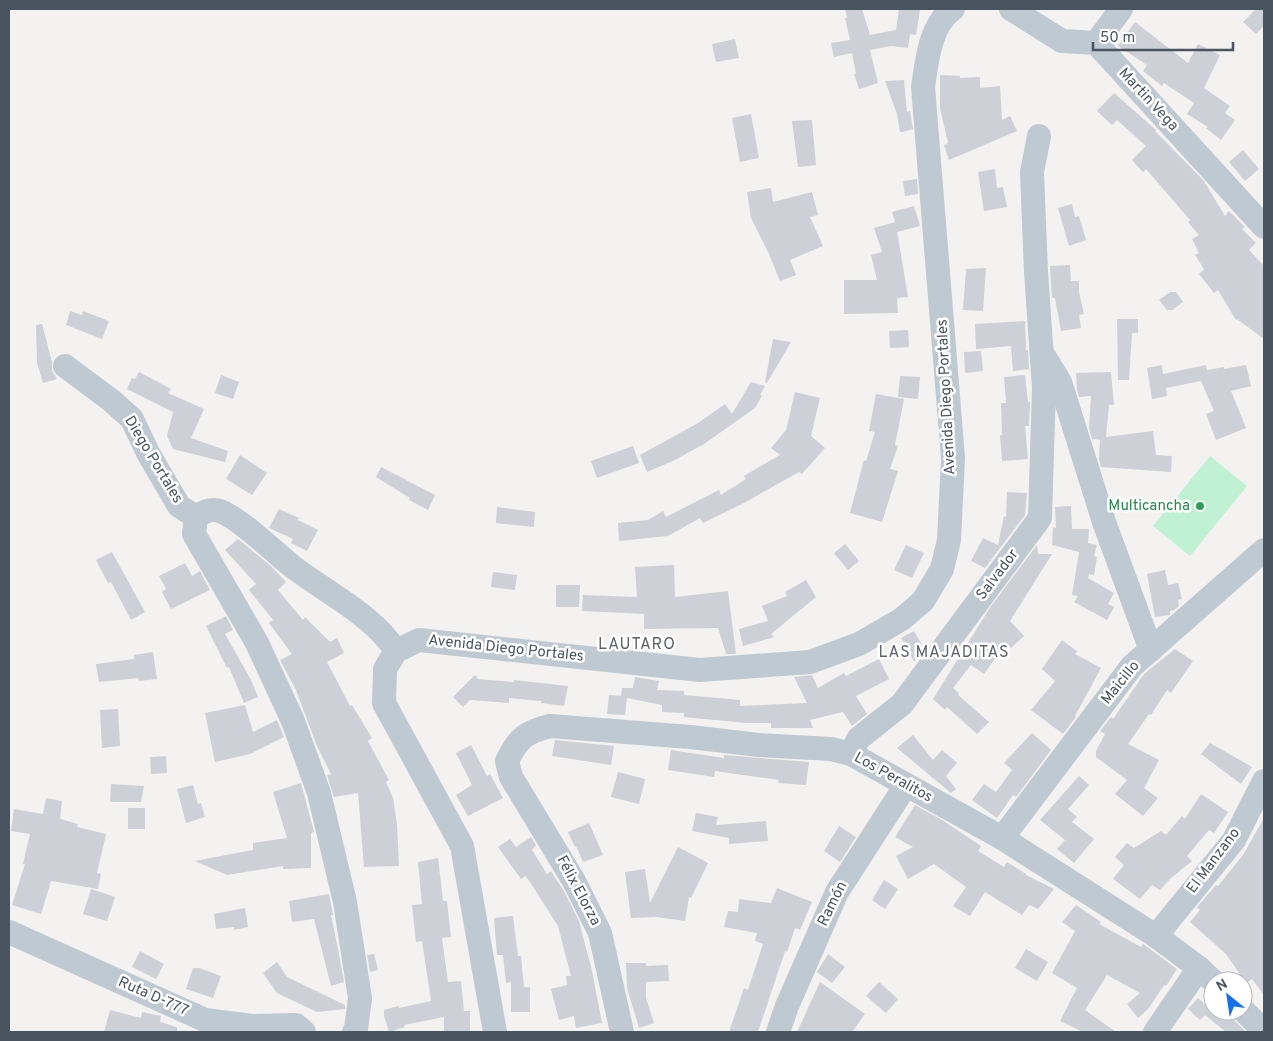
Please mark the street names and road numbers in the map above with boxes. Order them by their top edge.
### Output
street label: Martin Vega [1114,64,1182,136]
street label: Avenida Diego Portales [933,319,961,475]
street label: Diego Portales [119,413,187,507]
street label: Salvador [973,546,1023,604]
street label: Avenida Diego Portales [427,631,585,667]
street label: Maicillo [1098,657,1144,709]
street label: Los Peralitos [850,749,936,807]
street label: El Manzano [1183,824,1245,898]
street label: Félix Elorza [552,853,604,929]
street label: Ramón [814,878,852,930]
street label: Ruta D-777 [115,973,191,1021]

